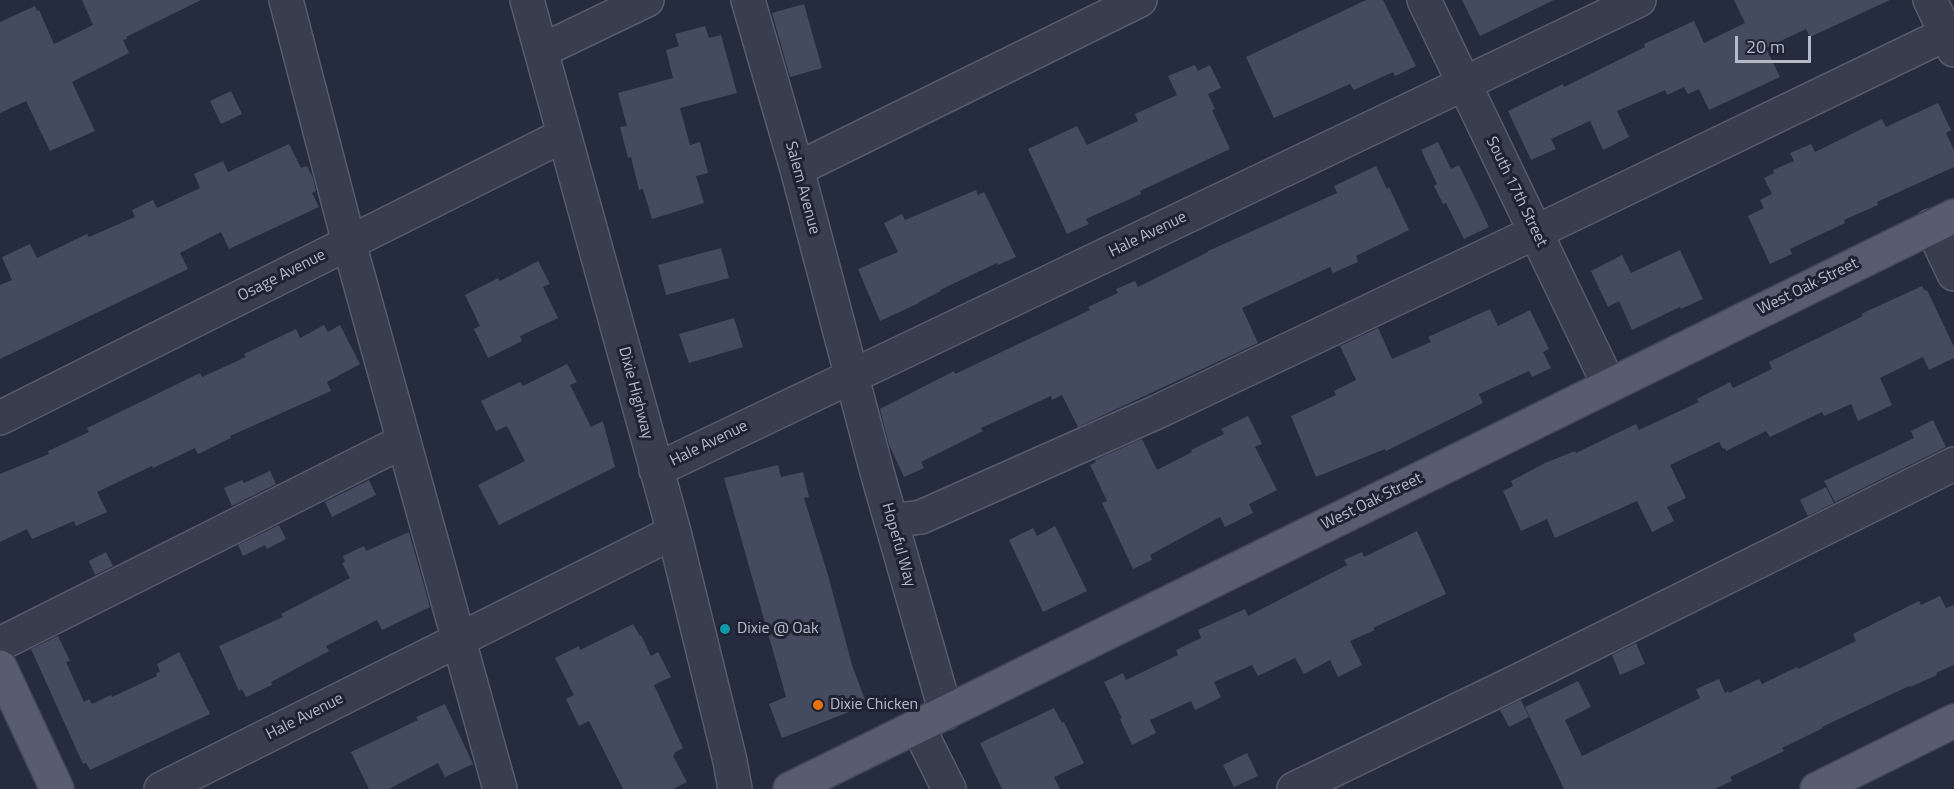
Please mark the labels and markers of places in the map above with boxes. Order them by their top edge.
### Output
place label: Dixie @ Oak [737,619,819,639]
marker: Dixie @ Oak [718,622,732,636]
place label: Dixie Chicken [830,695,918,715]
marker: Dixie Chicken [811,698,825,712]

